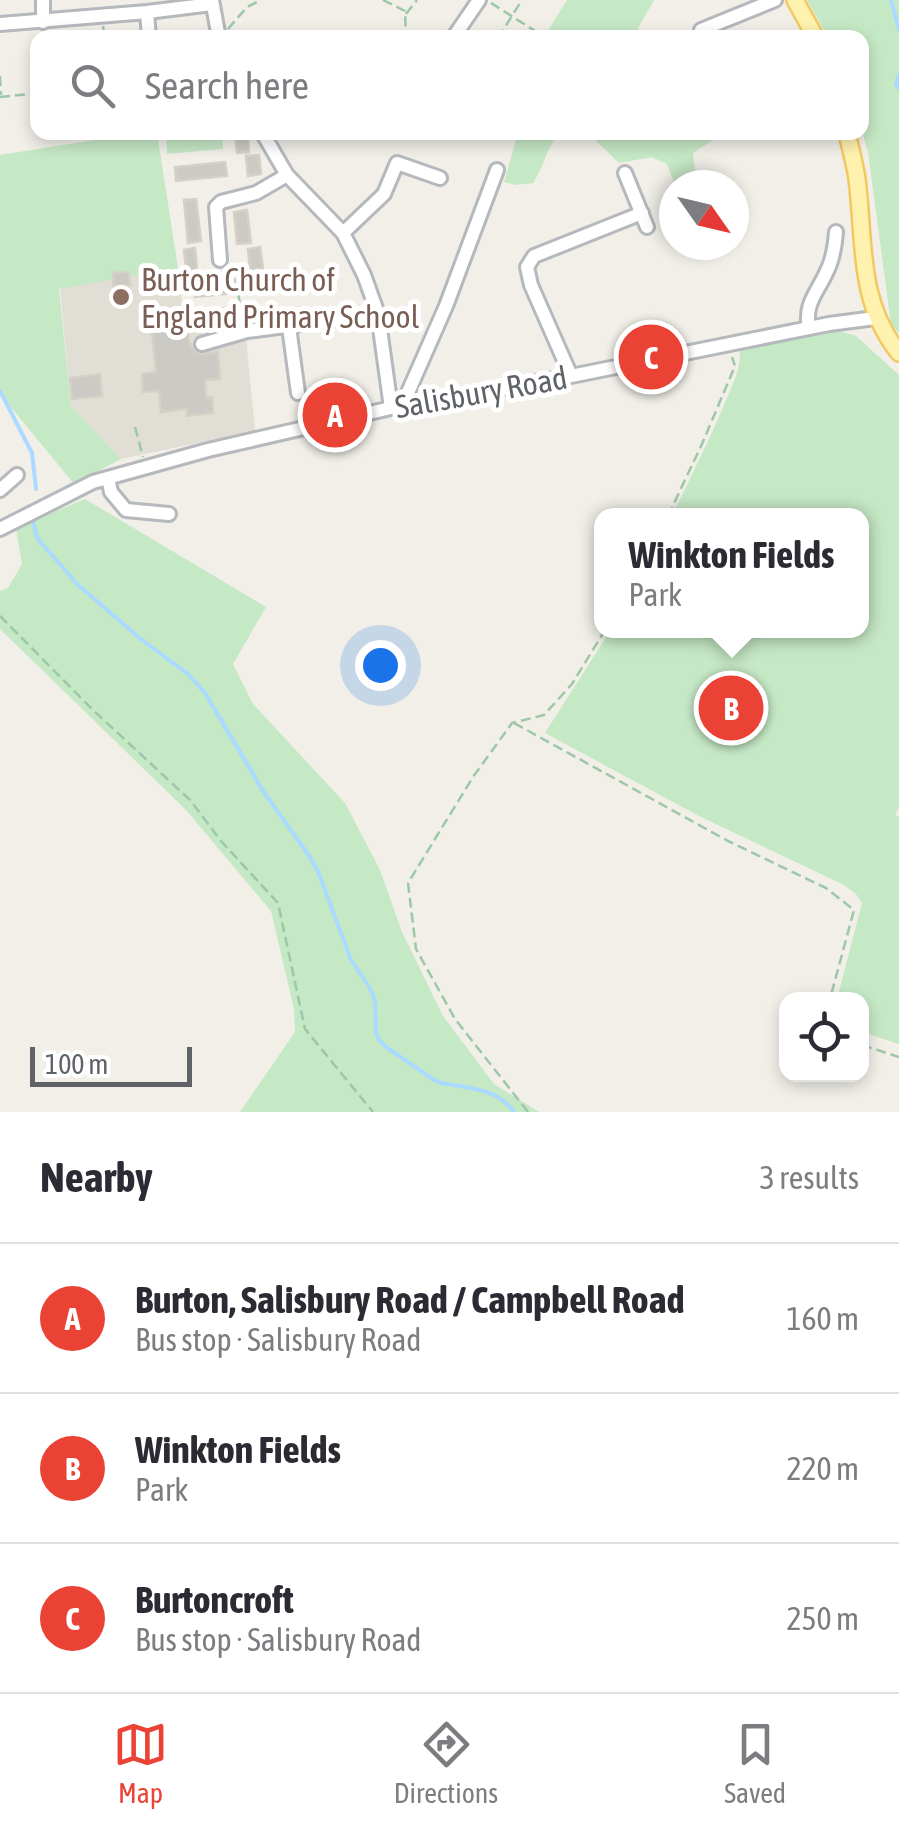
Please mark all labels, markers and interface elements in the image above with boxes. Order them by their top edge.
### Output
search box [30,30,869,140]
icon: search [65,58,120,113]
text: Search here [145,64,309,107]
north arrow [659,170,749,260]
place label: Burton Church of England Primary School [141,261,420,335]
marker: Burton Church of England Primary School [110,286,132,308]
pin: C [618,320,684,394]
street label: Salisbury Road [392,359,570,425]
pin: A [302,378,368,452]
popup [594,508,869,638]
text: Winkton Fields [629,533,834,576]
text: Park [629,576,682,613]
your location [355,640,406,691]
pin: B [698,670,764,746]
map controls [779,992,869,1082]
button: locate [779,992,869,1082]
scale bar [30,1042,192,1086]
text: 100 m [45,1048,108,1080]
text: Nearby [40,1153,153,1201]
text: 3 results [760,1159,859,1196]
text: Burton, Salisbury Road / Campbell Road [135,1278,684,1321]
text: A [65,1300,80,1337]
text: 160 m [786,1300,859,1337]
text: Bus stop · Salisbury Road [135,1321,422,1358]
text: Winkton Fields [135,1428,341,1471]
text: B [65,1450,80,1487]
text: 220 m [786,1450,859,1487]
text: Park [135,1471,188,1508]
text: Burtoncroft [135,1578,294,1621]
text: C [65,1600,80,1637]
text: 250 m [786,1600,859,1637]
text: Bus stop · Salisbury Road [135,1621,422,1658]
tab: Map [113,1717,168,1809]
tab: Directions [394,1717,498,1809]
tab: Saved [724,1717,786,1809]

